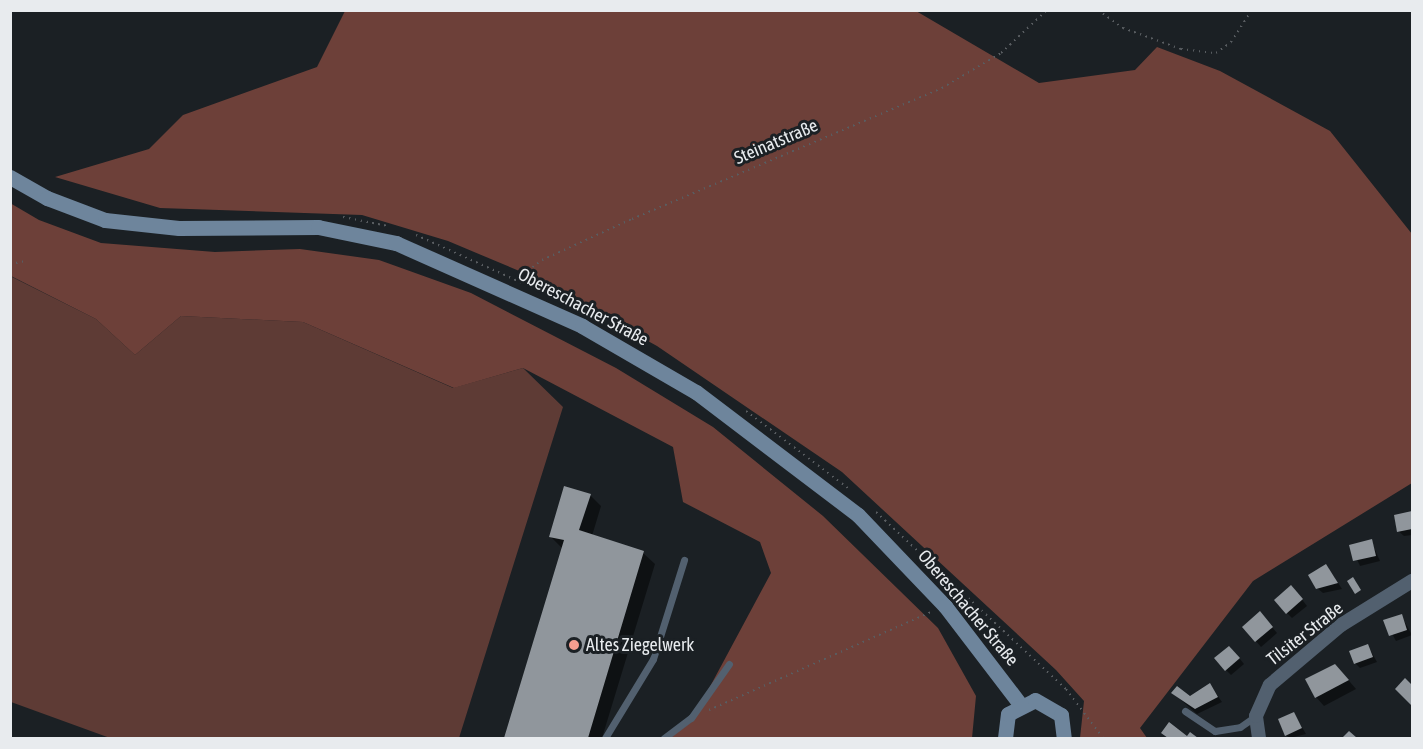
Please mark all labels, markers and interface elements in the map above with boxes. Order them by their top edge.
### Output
street label: Steinatstraße [731,115,821,169]
street label: Obereschacher Straße [514,263,652,351]
street label: Obereschacher Straße [913,546,1023,670]
street label: Tilsiter Straße [1263,598,1347,670]
place label: Altes Ziegelwerk [586,634,694,656]
marker: Altes Ziegelwerk [567,638,581,652]

